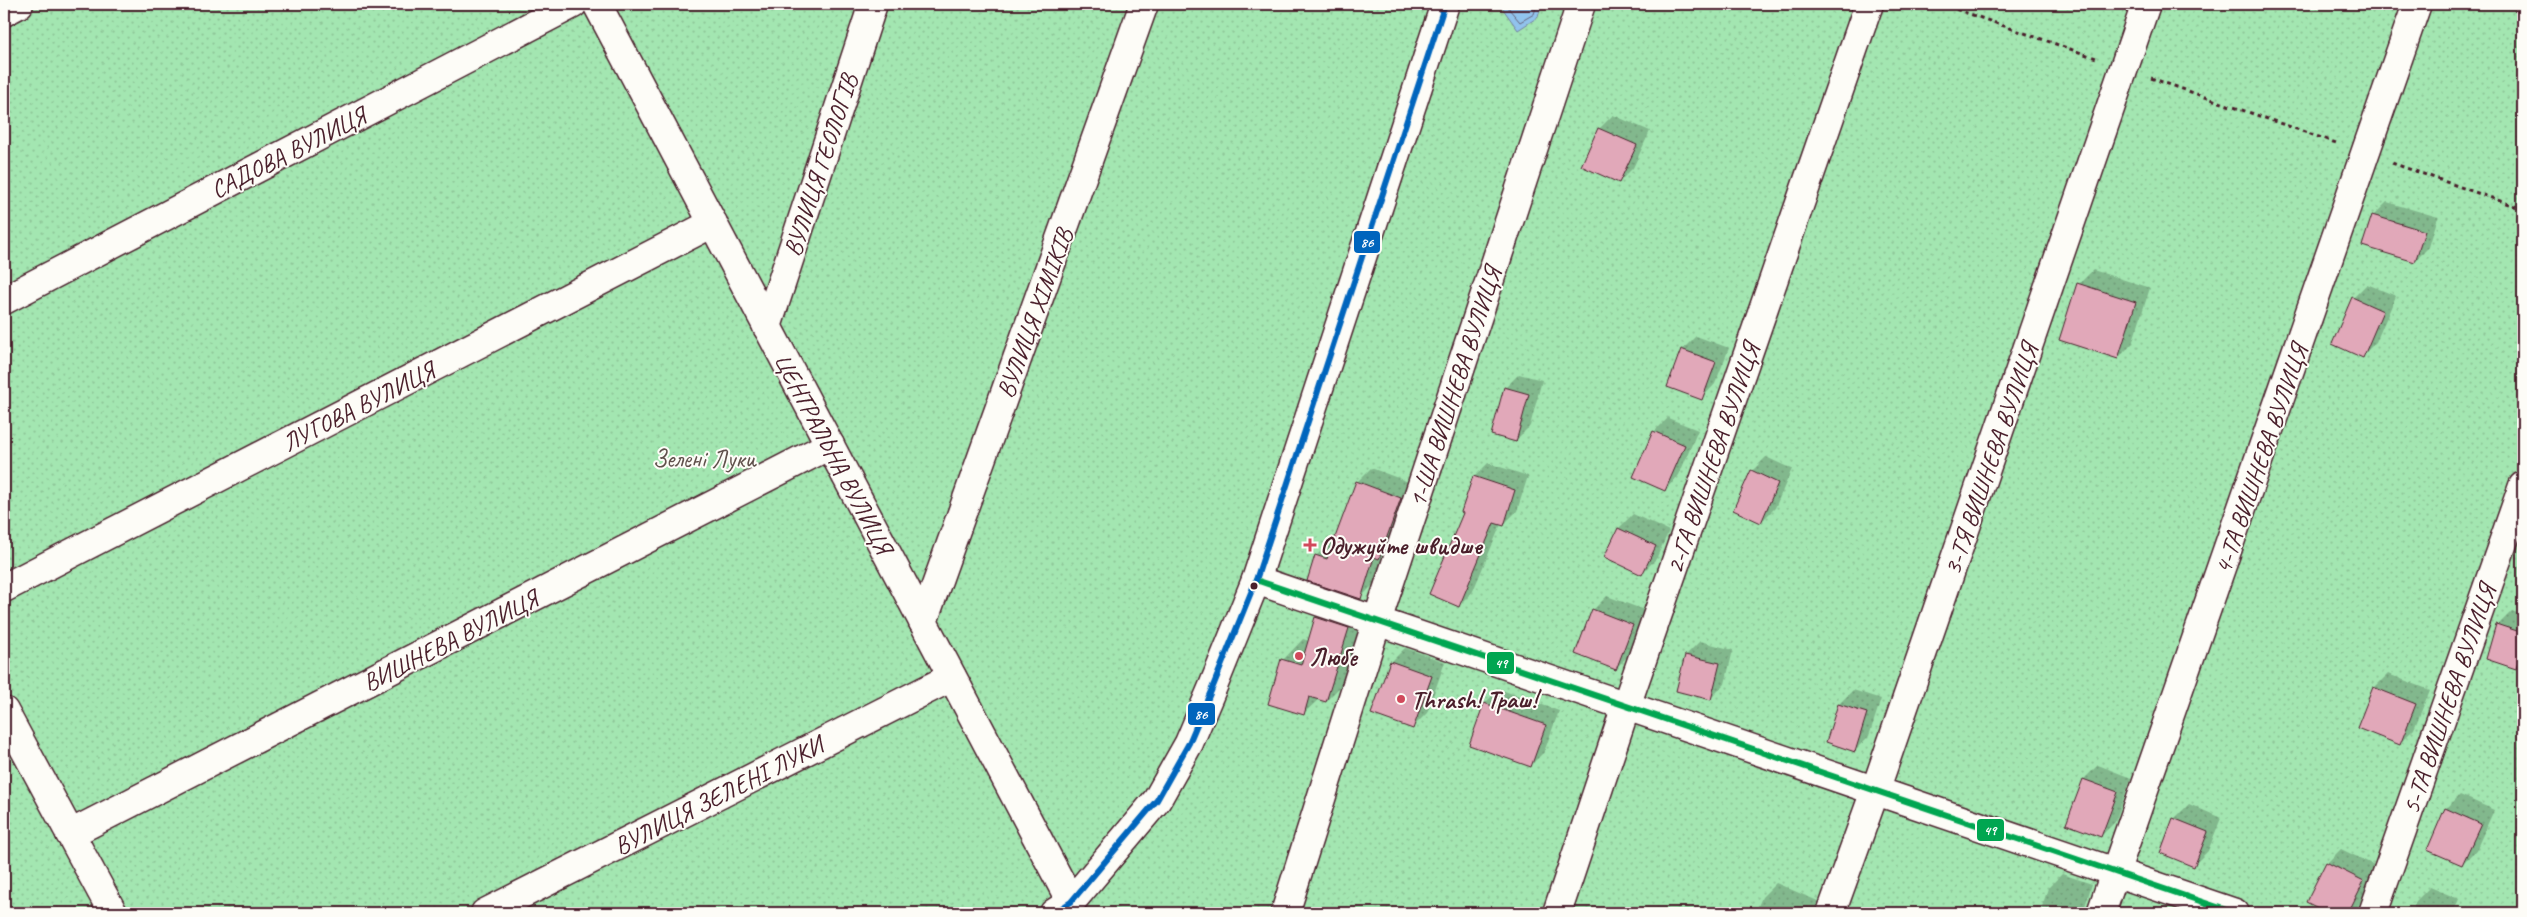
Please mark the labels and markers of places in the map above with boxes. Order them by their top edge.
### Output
place label: Одужуйте швидше [1320,530,1483,562]
marker: Одужуйте швидше [1304,539,1316,551]
unlabelled marker [1249,581,1259,591]
place label: Любе [1309,641,1359,673]
marker: Любе [1293,650,1305,662]
place label: Thrash! Траш! [1411,684,1542,716]
marker: Thrash! Траш! [1395,693,1407,705]

